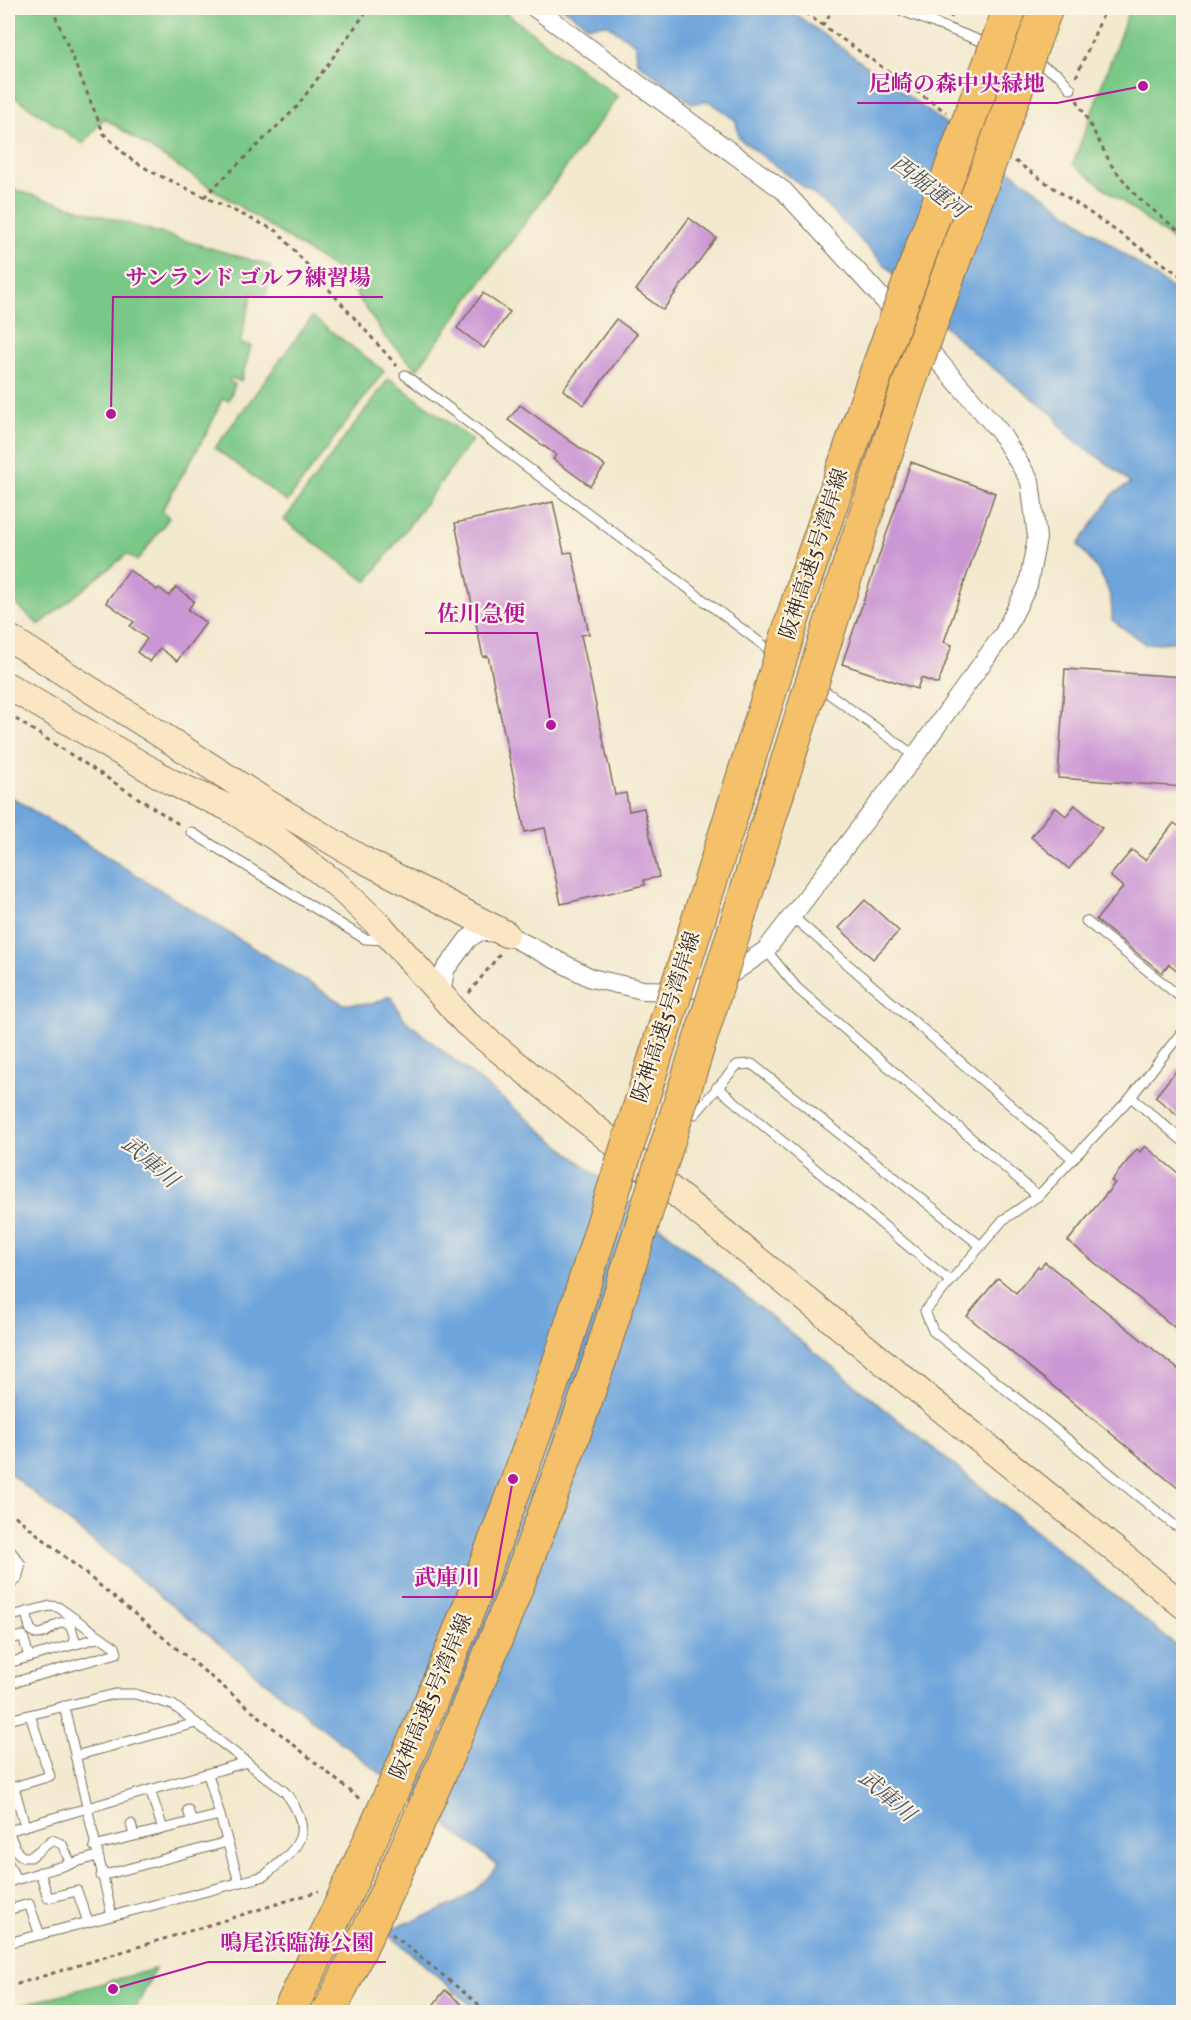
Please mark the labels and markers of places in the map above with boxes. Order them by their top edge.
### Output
callout: 尼崎の森中央緑地 [857,63,1057,103]
callout: サンランド ゴルフ練習場 [113,257,383,297]
callout: 佐川急便 [425,593,537,633]
callout: 武庫川 [402,1557,492,1597]
callout: 鳴尾浜臨海公園 [208,1922,386,1962]

